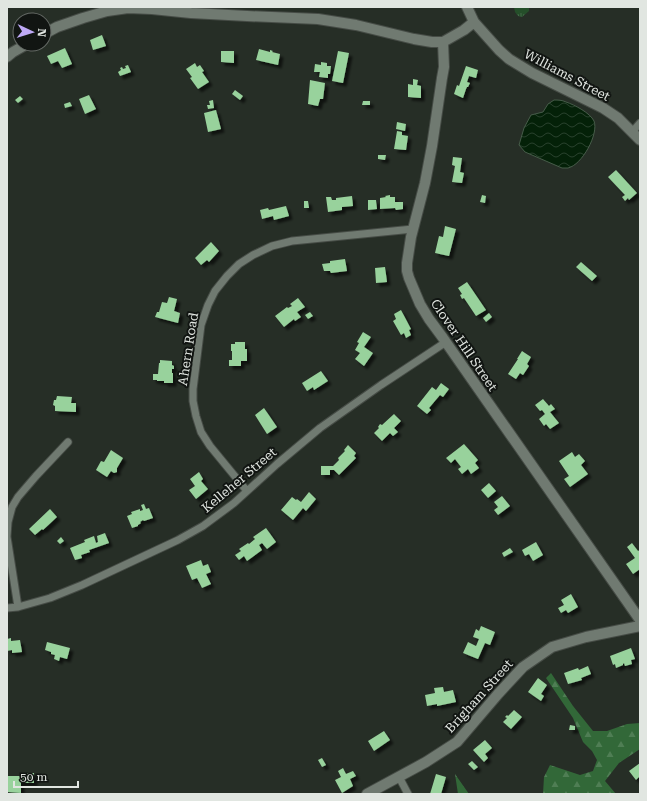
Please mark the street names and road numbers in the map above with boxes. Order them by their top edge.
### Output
street label: Williams Street [521,46,613,104]
street label: Clover Hill Street [428,296,500,394]
street label: Ahern Road [175,311,201,387]
street label: Kelleher Street [199,444,279,516]
street label: Brigham Street [442,656,516,736]

